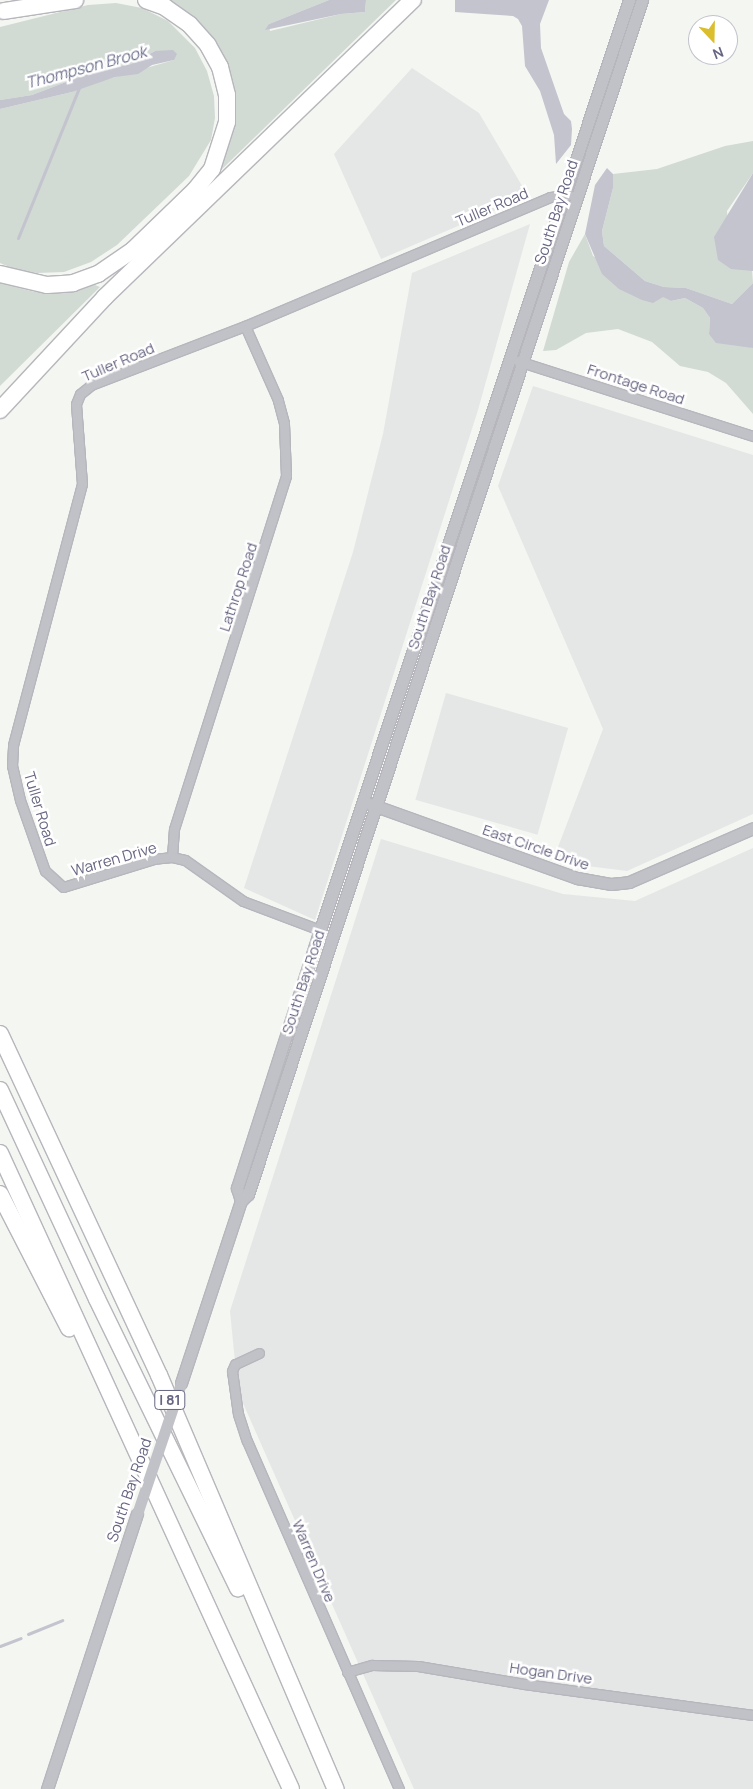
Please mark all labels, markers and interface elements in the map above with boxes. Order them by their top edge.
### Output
north arrow [688,15,738,65]
water label: Thompson Brook [23,42,149,92]
text: N [710,43,726,64]
street label: South Bay Road [531,158,581,266]
street label: Tuller Road [453,184,531,230]
street label: Tuller Road [79,339,157,385]
street label: Frontage Road [585,360,687,408]
street label: Lathrop Road [215,540,261,634]
street label: South Bay Road [404,543,454,651]
street label: Tuller Road [20,770,60,848]
street label: East Circle Drive [480,820,592,874]
street label: Warren Drive [69,838,159,880]
street label: South Bay Road [278,928,328,1036]
road number: I 81 [154,1388,186,1412]
street label: South Bay Road [103,1436,155,1544]
street label: Warren Drive [289,1517,339,1605]
street label: Hogan Drive [508,1658,594,1688]

